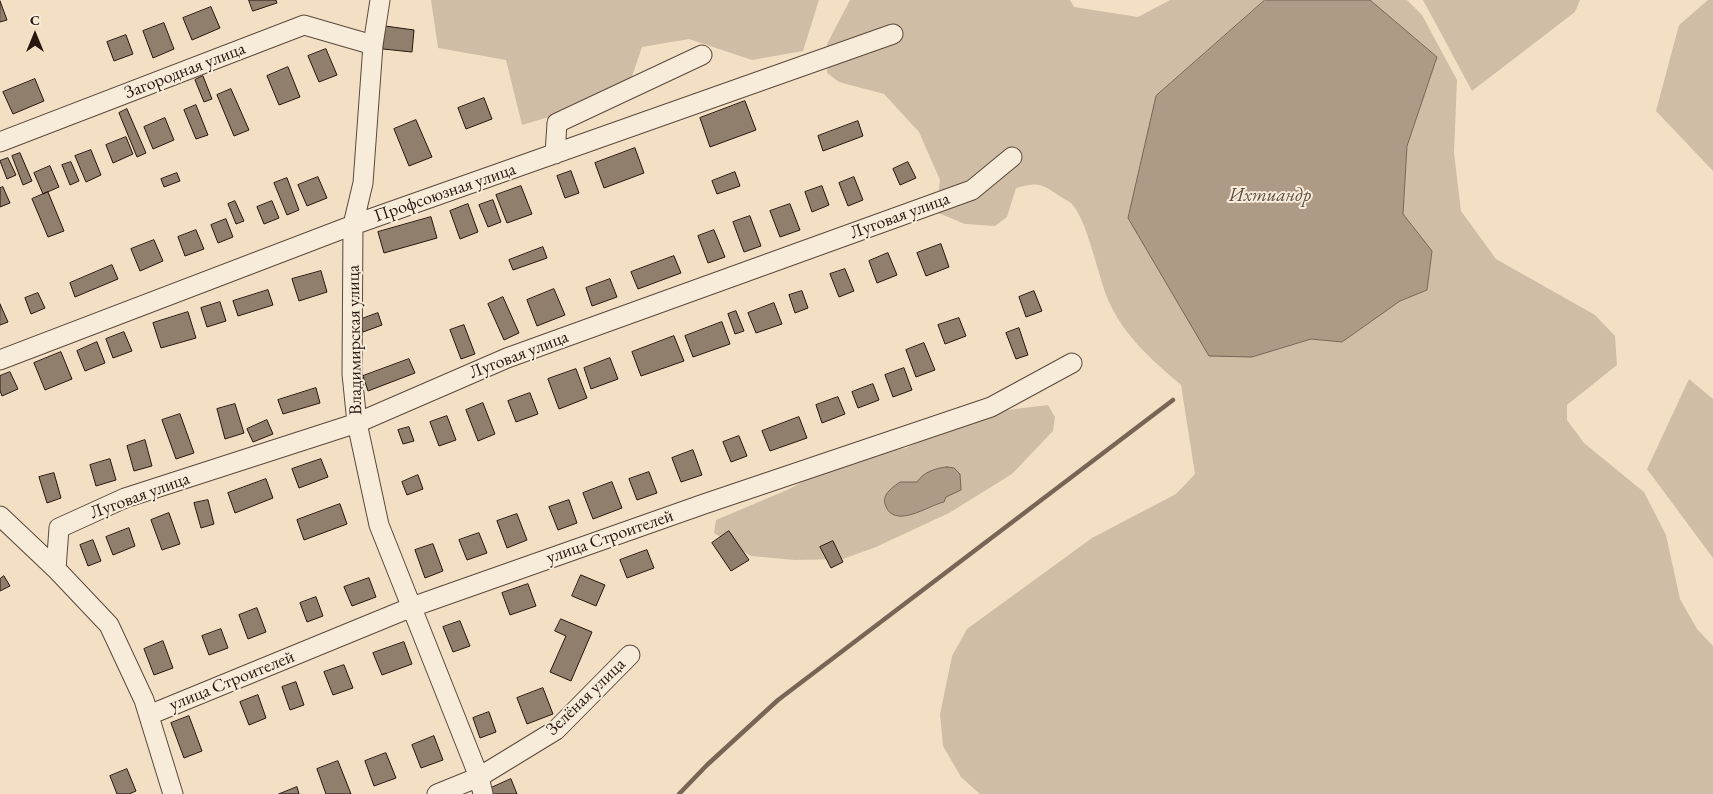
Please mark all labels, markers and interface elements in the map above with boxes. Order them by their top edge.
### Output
north arrow [10,10,60,60]
text: С [30,11,40,29]
street label: Загородная улица [121,38,249,104]
street label: Профсоюзная улица [371,159,519,227]
water label: Ихтиандр [1229,185,1311,207]
street label: Луговая улица [847,188,953,244]
street label: Владимирская улица [343,265,367,415]
street label: Луговая улица [466,326,572,384]
street label: Луговая улица [87,468,193,524]
street label: улица Строителей [544,505,676,569]
street label: улица Строителей [166,646,298,716]
street label: Зелёная улица [542,654,630,740]

